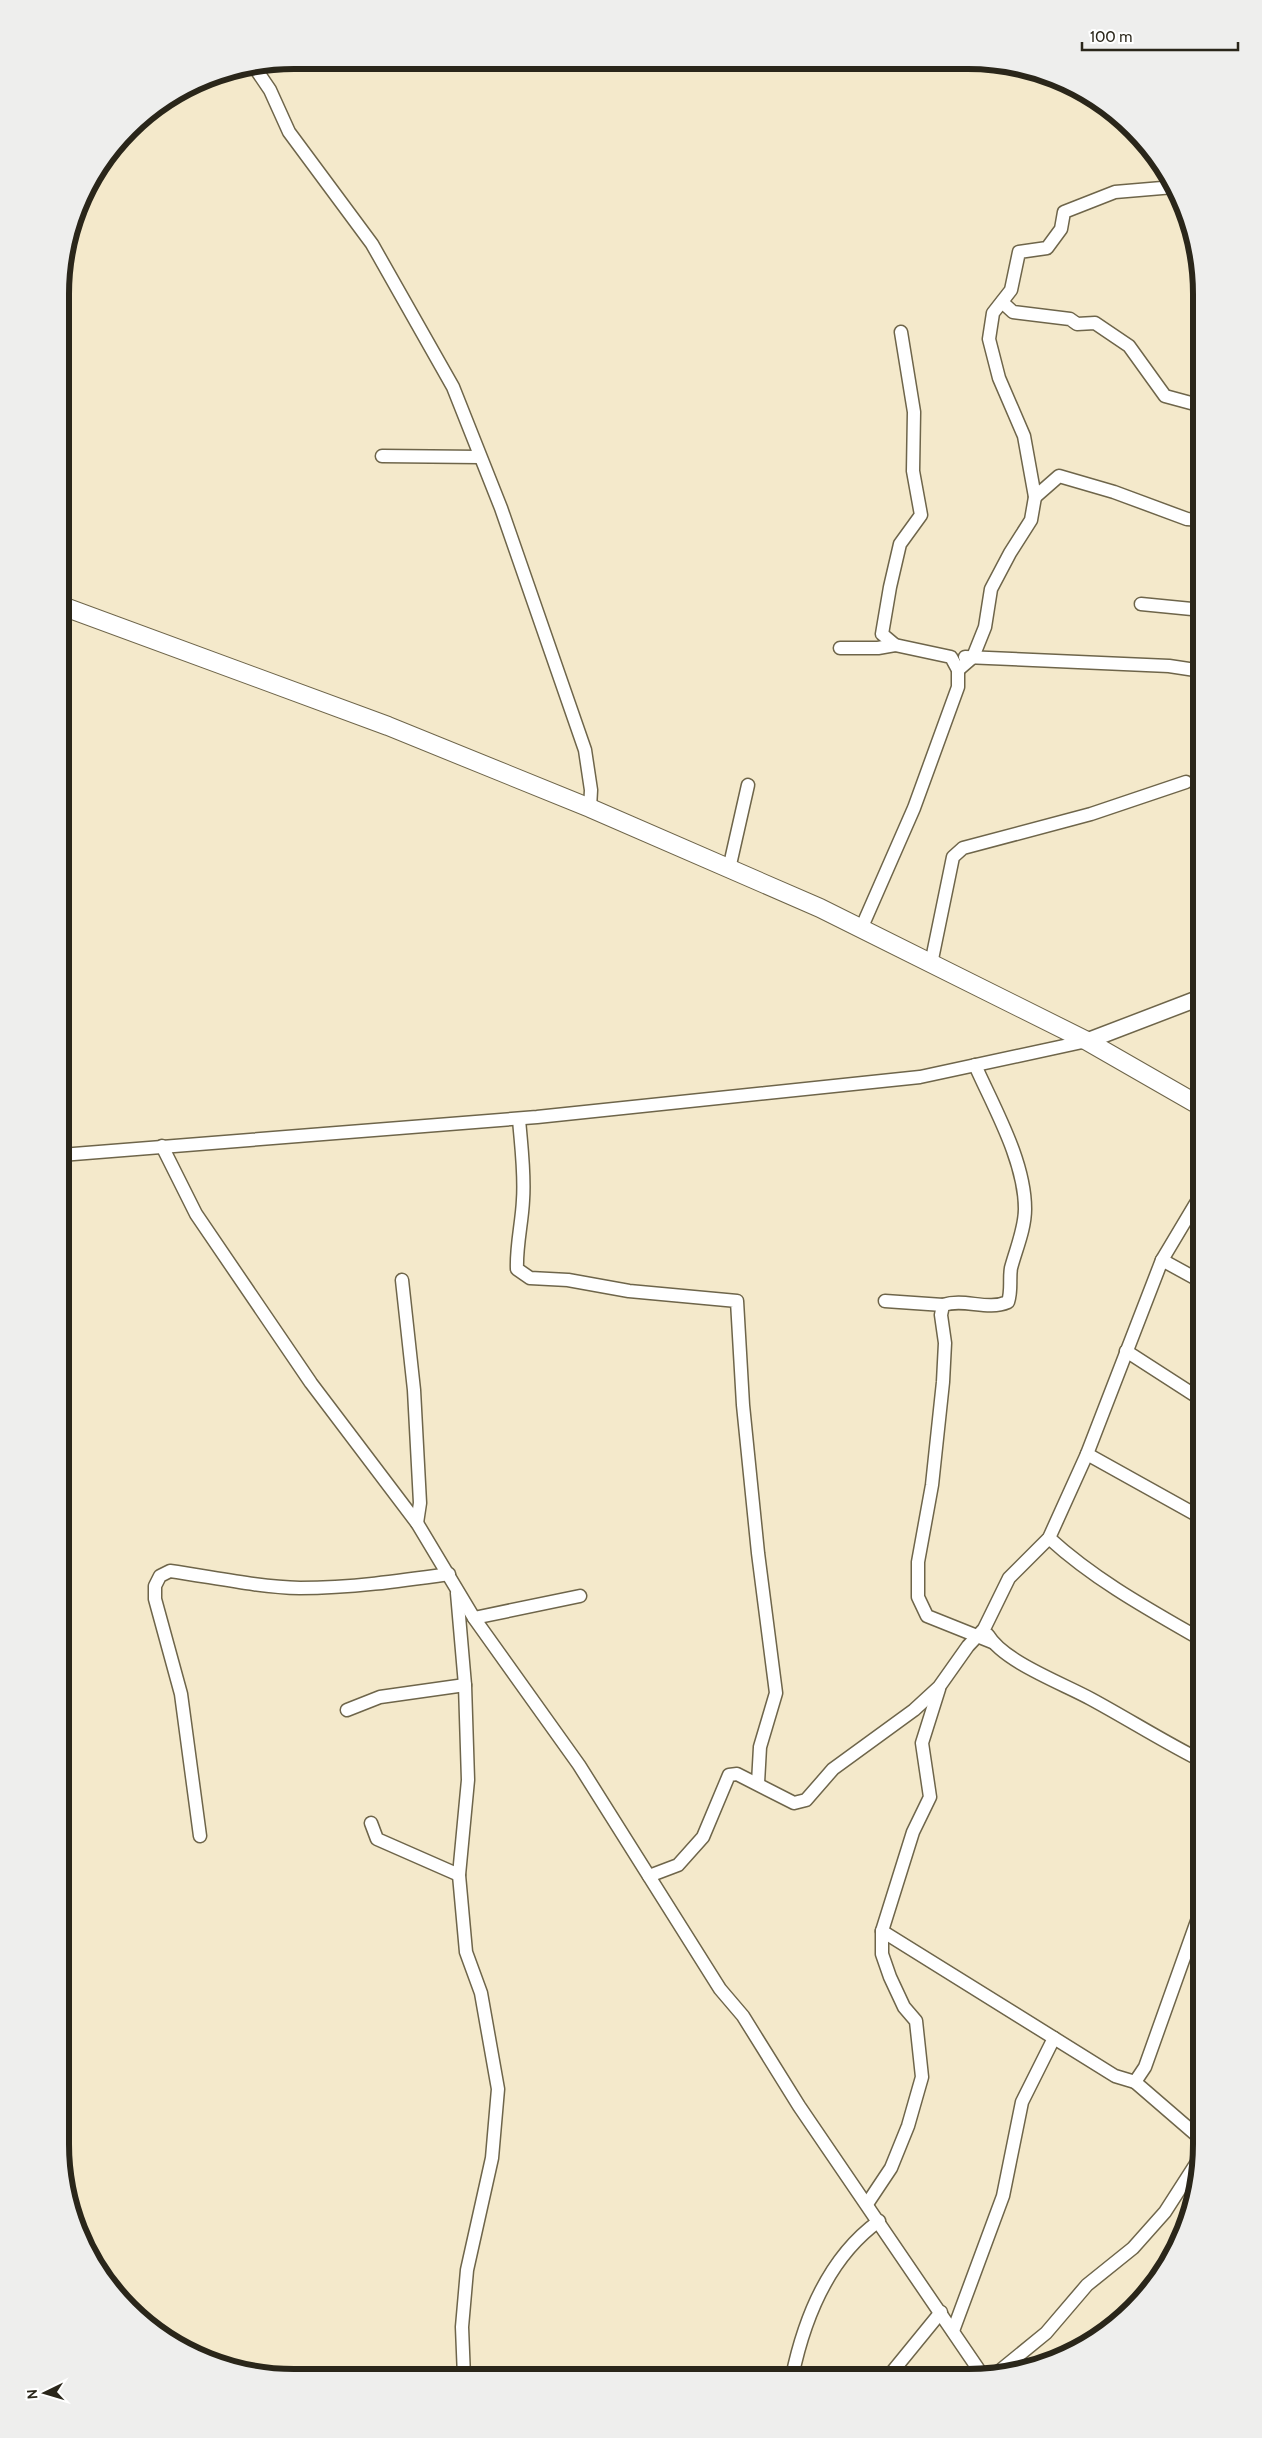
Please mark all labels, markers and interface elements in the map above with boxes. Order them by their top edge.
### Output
scale bar [1082,20,1238,52]
text: 100 m [1090,28,1132,46]
north arrow [20,2368,70,2418]
text: N [23,2388,41,2400]

